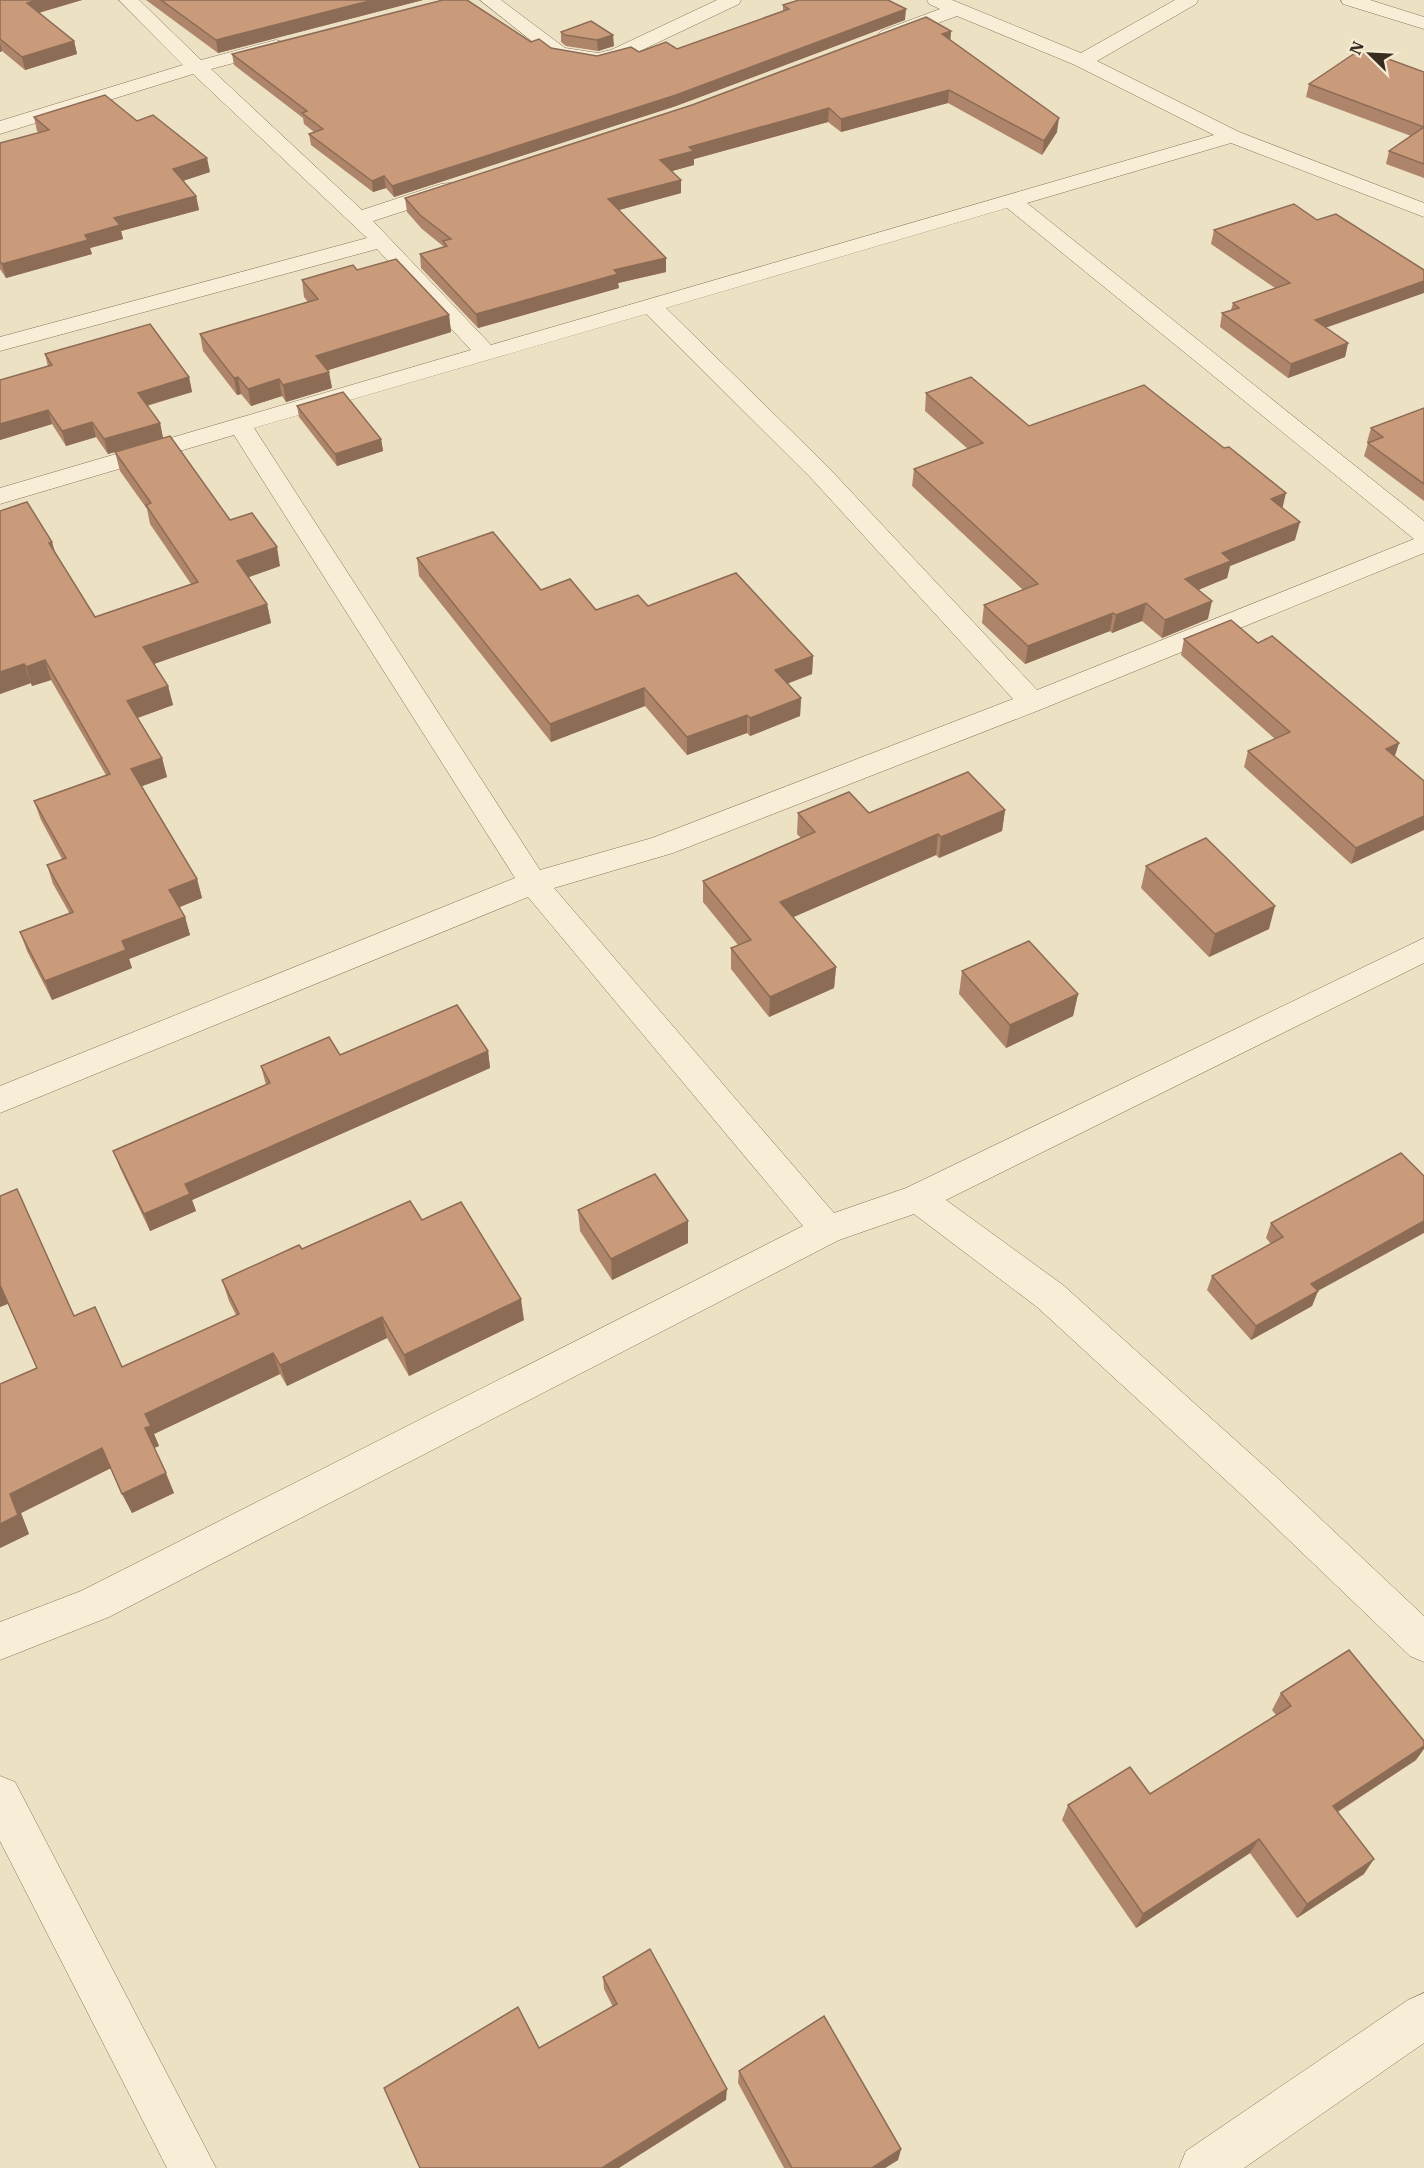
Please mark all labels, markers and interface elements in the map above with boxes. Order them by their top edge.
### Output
north arrow [1340,24,1400,84]
text: N [1345,38,1368,58]

